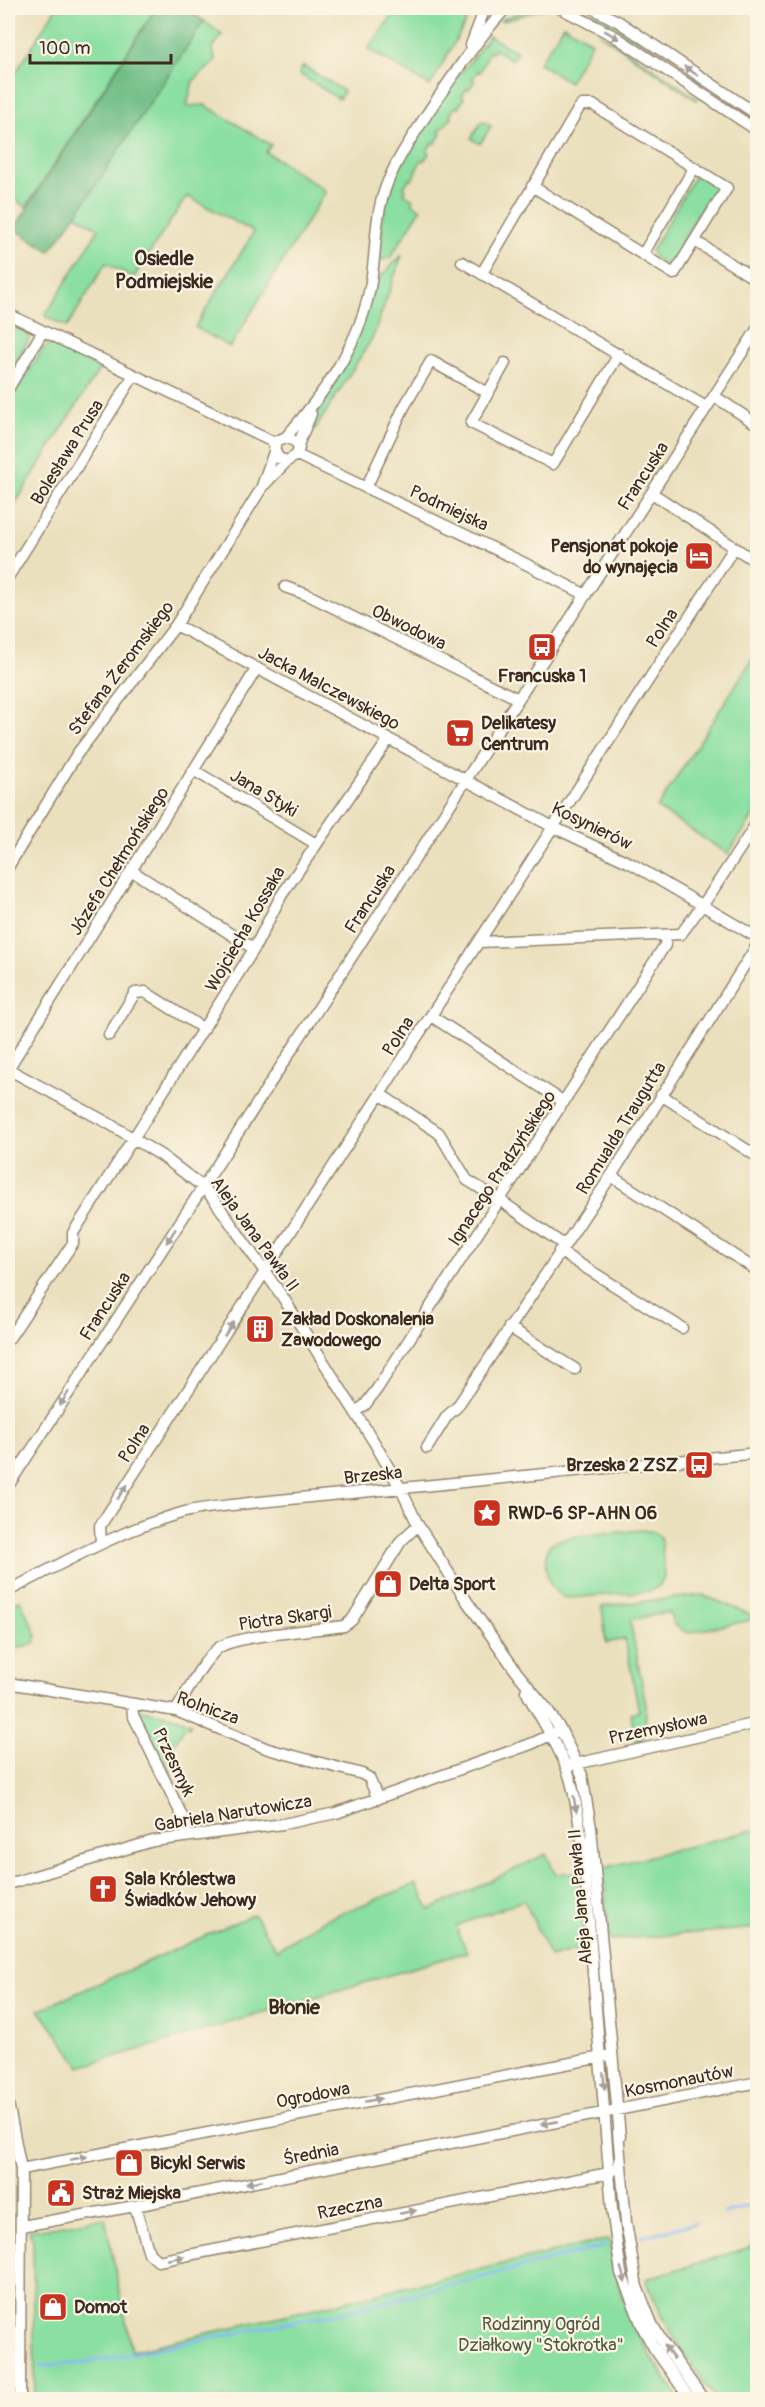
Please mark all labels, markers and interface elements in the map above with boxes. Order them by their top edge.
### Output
scale bar [30,27,171,65]
one-way arrow [604,29,620,40]
text: 100 m [39,37,91,60]
one-way arrow [684,65,700,77]
district label: Osiedle Podmiejskie [115,246,214,294]
street label: Bolesława Prusa [26,395,109,509]
street label: Francuska [613,438,674,515]
street label: Podmiejska [406,480,492,537]
place label: Pensjonat pokoje do wynajęcia [551,535,679,579]
hotel icon: Pensjonat pokoje do wynajęcia [683,540,715,572]
street label: Stefana Żeromskiego [63,596,180,740]
street label: Obwodowa [368,599,450,655]
street label: Polna [641,604,684,652]
bus stop icon: Francuska 1 [526,631,558,663]
street label: Jacka Malczewskiego [254,641,404,736]
place label: Francuska 1 [498,665,586,688]
place label: Delikatesy Centrum [481,712,556,756]
supermarket icon: Delikatesy Centrum [444,717,476,749]
street label: Jana Styki [226,764,302,823]
street label: Józefa Chełmońskiego [64,782,175,940]
street label: Kosynierów [548,797,636,856]
street label: Francuska [340,861,401,938]
street label: Wojciecha Kossaka [200,862,291,996]
street label: Polna [377,1012,420,1060]
street label: Romualda Traugutta [571,1058,672,1199]
street label: Ignacego Prądzyńskiego [443,1086,562,1251]
street label: Aleja Jana Pawła II [205,1172,304,1296]
one-way arrow [166,1228,177,1244]
street label: Francuska [75,1268,136,1345]
place label: Zakład Doskonalenia Zawodowego [281,1308,434,1352]
building icon: Zakład Doskonalenia Zawodowego [244,1313,276,1345]
one-way arrow [223,1321,234,1337]
one-way arrow [59,1391,70,1407]
street label: Polna [113,1419,156,1467]
bus stop icon: Brzeska 2 ZSZ [683,1449,715,1481]
place label: Brzeska 2 ZSZ [566,1454,679,1477]
street label: Brzeska [343,1461,403,1490]
one-way arrow [116,1484,127,1500]
place icon: RWD-6 SP-AHN 06 [471,1497,503,1529]
place label: RWD-6 SP-AHN 06 [508,1502,657,1525]
shop icon: Delta Sport [372,1568,404,1600]
place label: Delta Sport [409,1573,496,1596]
street label: Piotra Skargi [237,1601,333,1636]
street label: Rolnicza [174,1687,242,1730]
street label: Przemysłowa [607,1707,710,1750]
street label: Przesmyk [147,1724,200,1801]
street label: Gabriela Narutowicza [153,1790,314,1837]
one-way arrow [571,1794,580,1813]
street label: Aleja Jana Pawła II [563,1828,598,1966]
place label: Sala Królestwa Świadków Jehowy [124,1868,256,1912]
church icon: Sala Królestwa Świadków Jehowy [87,1873,119,1905]
district label: Błonie [268,1995,321,2020]
street label: Kosmonautów [623,2060,736,2103]
one-way arrow [599,2072,608,2091]
street label: Ogrodowa [274,2077,352,2114]
one-way arrow [364,2095,383,2104]
one-way arrow [539,2119,558,2129]
street label: Średnia [281,2138,341,2171]
shop icon: Bicykl Serwis [113,2147,145,2179]
place label: Bicykl Serwis [150,2152,246,2175]
one-way arrow [69,2153,88,2162]
public building icon: Straż Miejska [45,2177,77,2209]
one-way arrow [245,2178,264,2187]
place label: Straż Miejska [82,2182,182,2205]
street label: Rzeczna [316,2190,385,2225]
one-way arrow [399,2207,418,2216]
one-way arrow [166,2253,185,2262]
one-way arrow [619,2266,628,2284]
shop icon: Domot [37,2291,69,2323]
place label: Domot [74,2296,128,2319]
park label: Rodzinny Ogród Działkowy "Stokrotka" [458,2313,624,2357]
one-way arrow [663,2345,675,2361]

